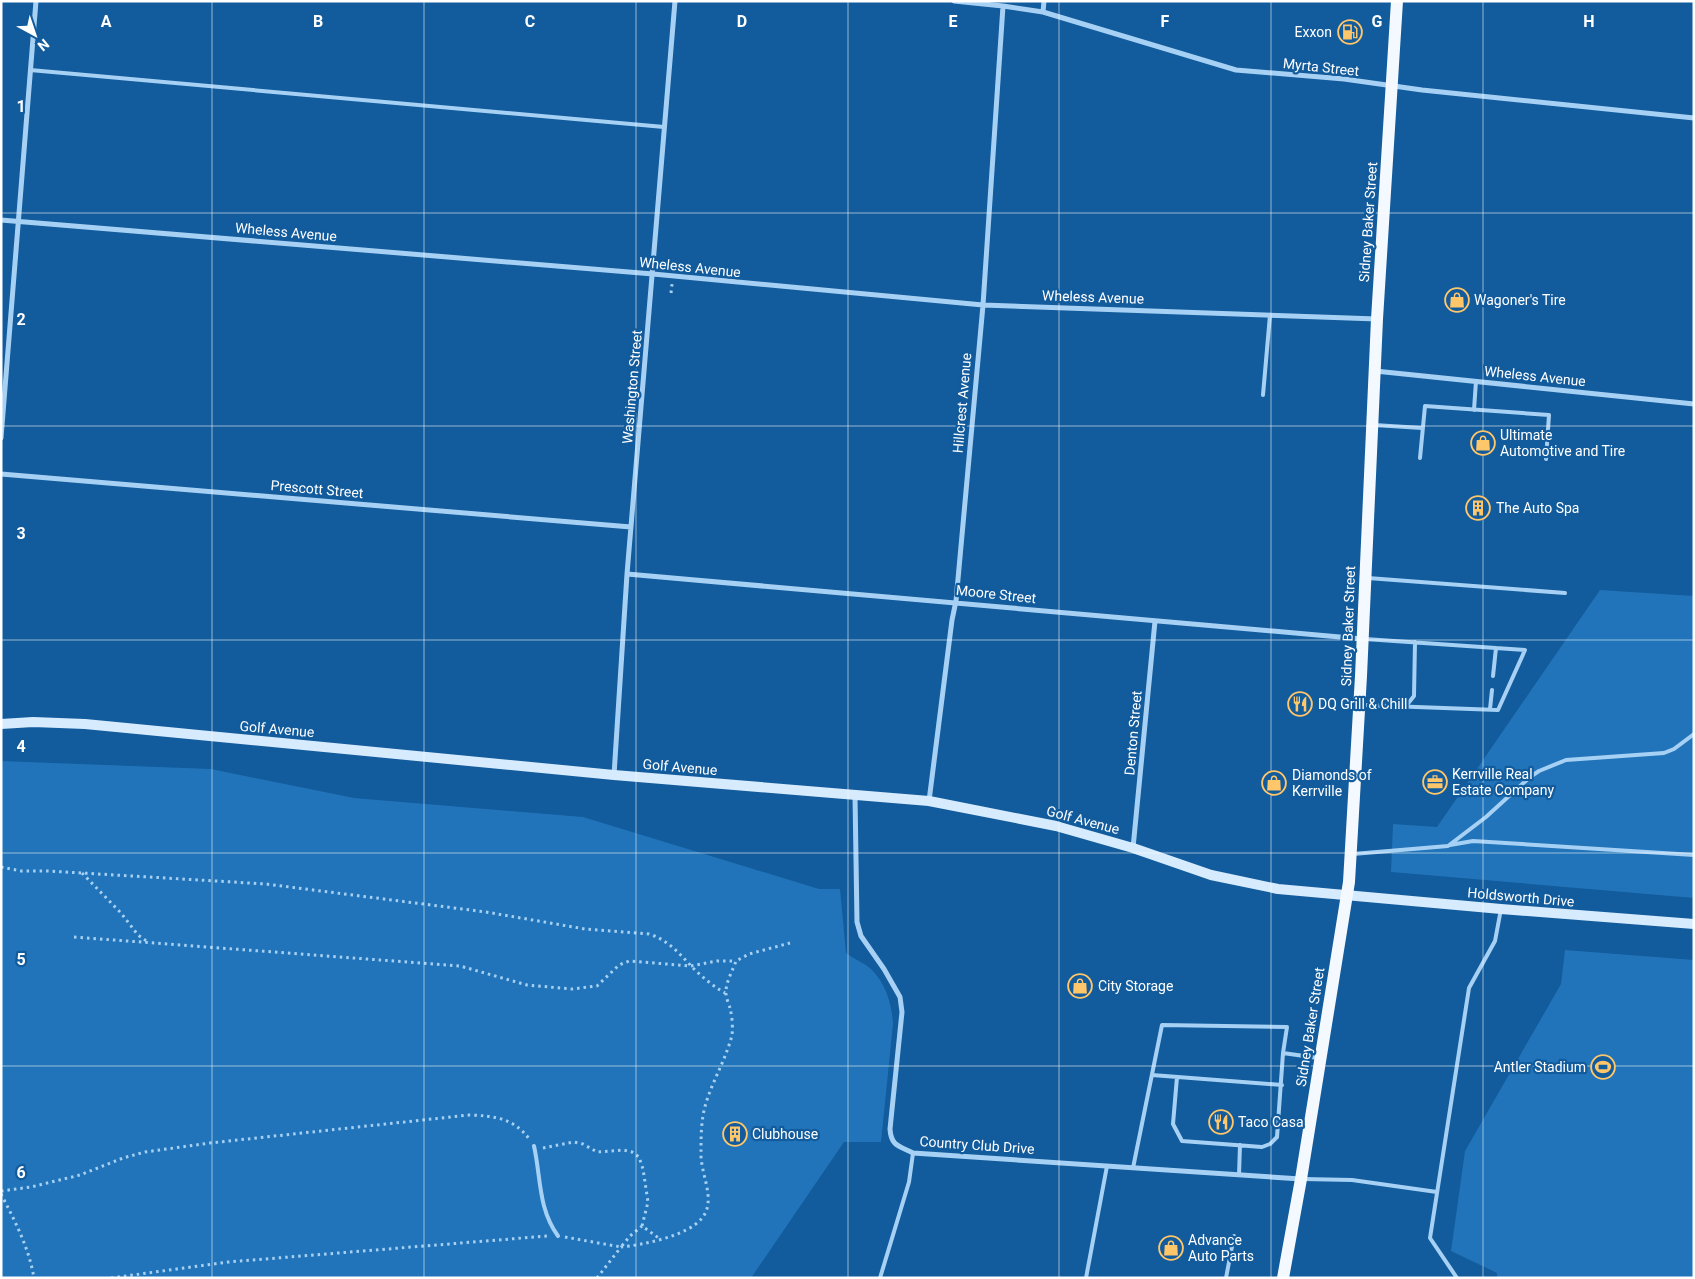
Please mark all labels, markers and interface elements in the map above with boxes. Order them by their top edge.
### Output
north arrow [10,10,60,60]
text: A [101,12,112,31]
text: B [313,12,323,31]
text: C [525,12,535,31]
text: D [737,12,747,31]
text: E [949,12,958,31]
text: F [1161,12,1170,31]
text: G [1372,12,1383,31]
text: H [1583,12,1595,31]
fuel station icon: Exxon [1337,19,1363,45]
place label: Exxon [1295,24,1332,40]
text: N [34,36,52,54]
street label: Myrta Street [1282,55,1360,79]
text: 1 [16,97,26,116]
street label: Sidney Baker Street [1356,161,1380,283]
street label: Wheless Avenue [234,220,338,244]
street label: Wheless Avenue [638,254,742,280]
street label: Wheless Avenue [1042,287,1144,307]
shop icon: Wagoner's Tire [1444,287,1470,313]
place label: Wagoner's Tire [1474,292,1566,308]
text: 2 [16,310,26,329]
street label: Washington Street [619,329,645,445]
street label: Hillcrest Avenue [950,352,974,454]
street label: Wheless Avenue [1483,363,1587,389]
place label: Ultimate Automotive and Tire [1500,427,1625,459]
shop icon: Ultimate Automotive and Tire [1470,430,1496,456]
street label: Prescott Street [270,477,364,501]
building icon: The Auto Spa [1465,495,1491,521]
place label: The Auto Spa [1496,500,1579,516]
text: 3 [16,524,26,543]
street label: Sidney Baker Street [1338,565,1358,687]
street label: Moore Street [955,582,1037,606]
street label: Denton Street [1121,690,1145,776]
restaurant icon: DQ Grill & Chill [1287,691,1313,717]
place label: DQ Grill & Chill [1318,696,1407,712]
street label: Golf Avenue [239,718,315,740]
text: 4 [16,737,26,756]
street label: Golf Avenue [642,756,718,778]
place label: Kerrville Real Estate Company [1452,766,1554,798]
place label: Diamonds of Kerrville [1292,767,1372,799]
office icon: Kerrville Real Estate Company [1422,769,1448,795]
shop icon: Diamonds of Kerrville [1261,770,1287,796]
street label: Golf Avenue [1045,803,1121,837]
street label: Holdsworth Drive [1467,884,1575,910]
text: 5 [16,950,26,969]
street label: Sidney Baker Street [1293,966,1327,1088]
shop icon: City Storage [1067,973,1093,999]
place label: City Storage [1098,978,1173,994]
sports icon: Antler Stadium [1590,1054,1616,1080]
place label: Antler Stadium [1494,1059,1586,1075]
restaurant icon: Taco Casa [1208,1109,1234,1135]
place label: Taco Casa [1238,1114,1304,1130]
building icon: Clubhouse [722,1121,748,1147]
place label: Clubhouse [752,1126,818,1142]
street label: Country Club Drive [919,1133,1035,1157]
text: 6 [16,1163,26,1182]
place label: Advance Auto Parts [1188,1232,1254,1264]
shop icon: Advance Auto Parts [1158,1235,1184,1261]

